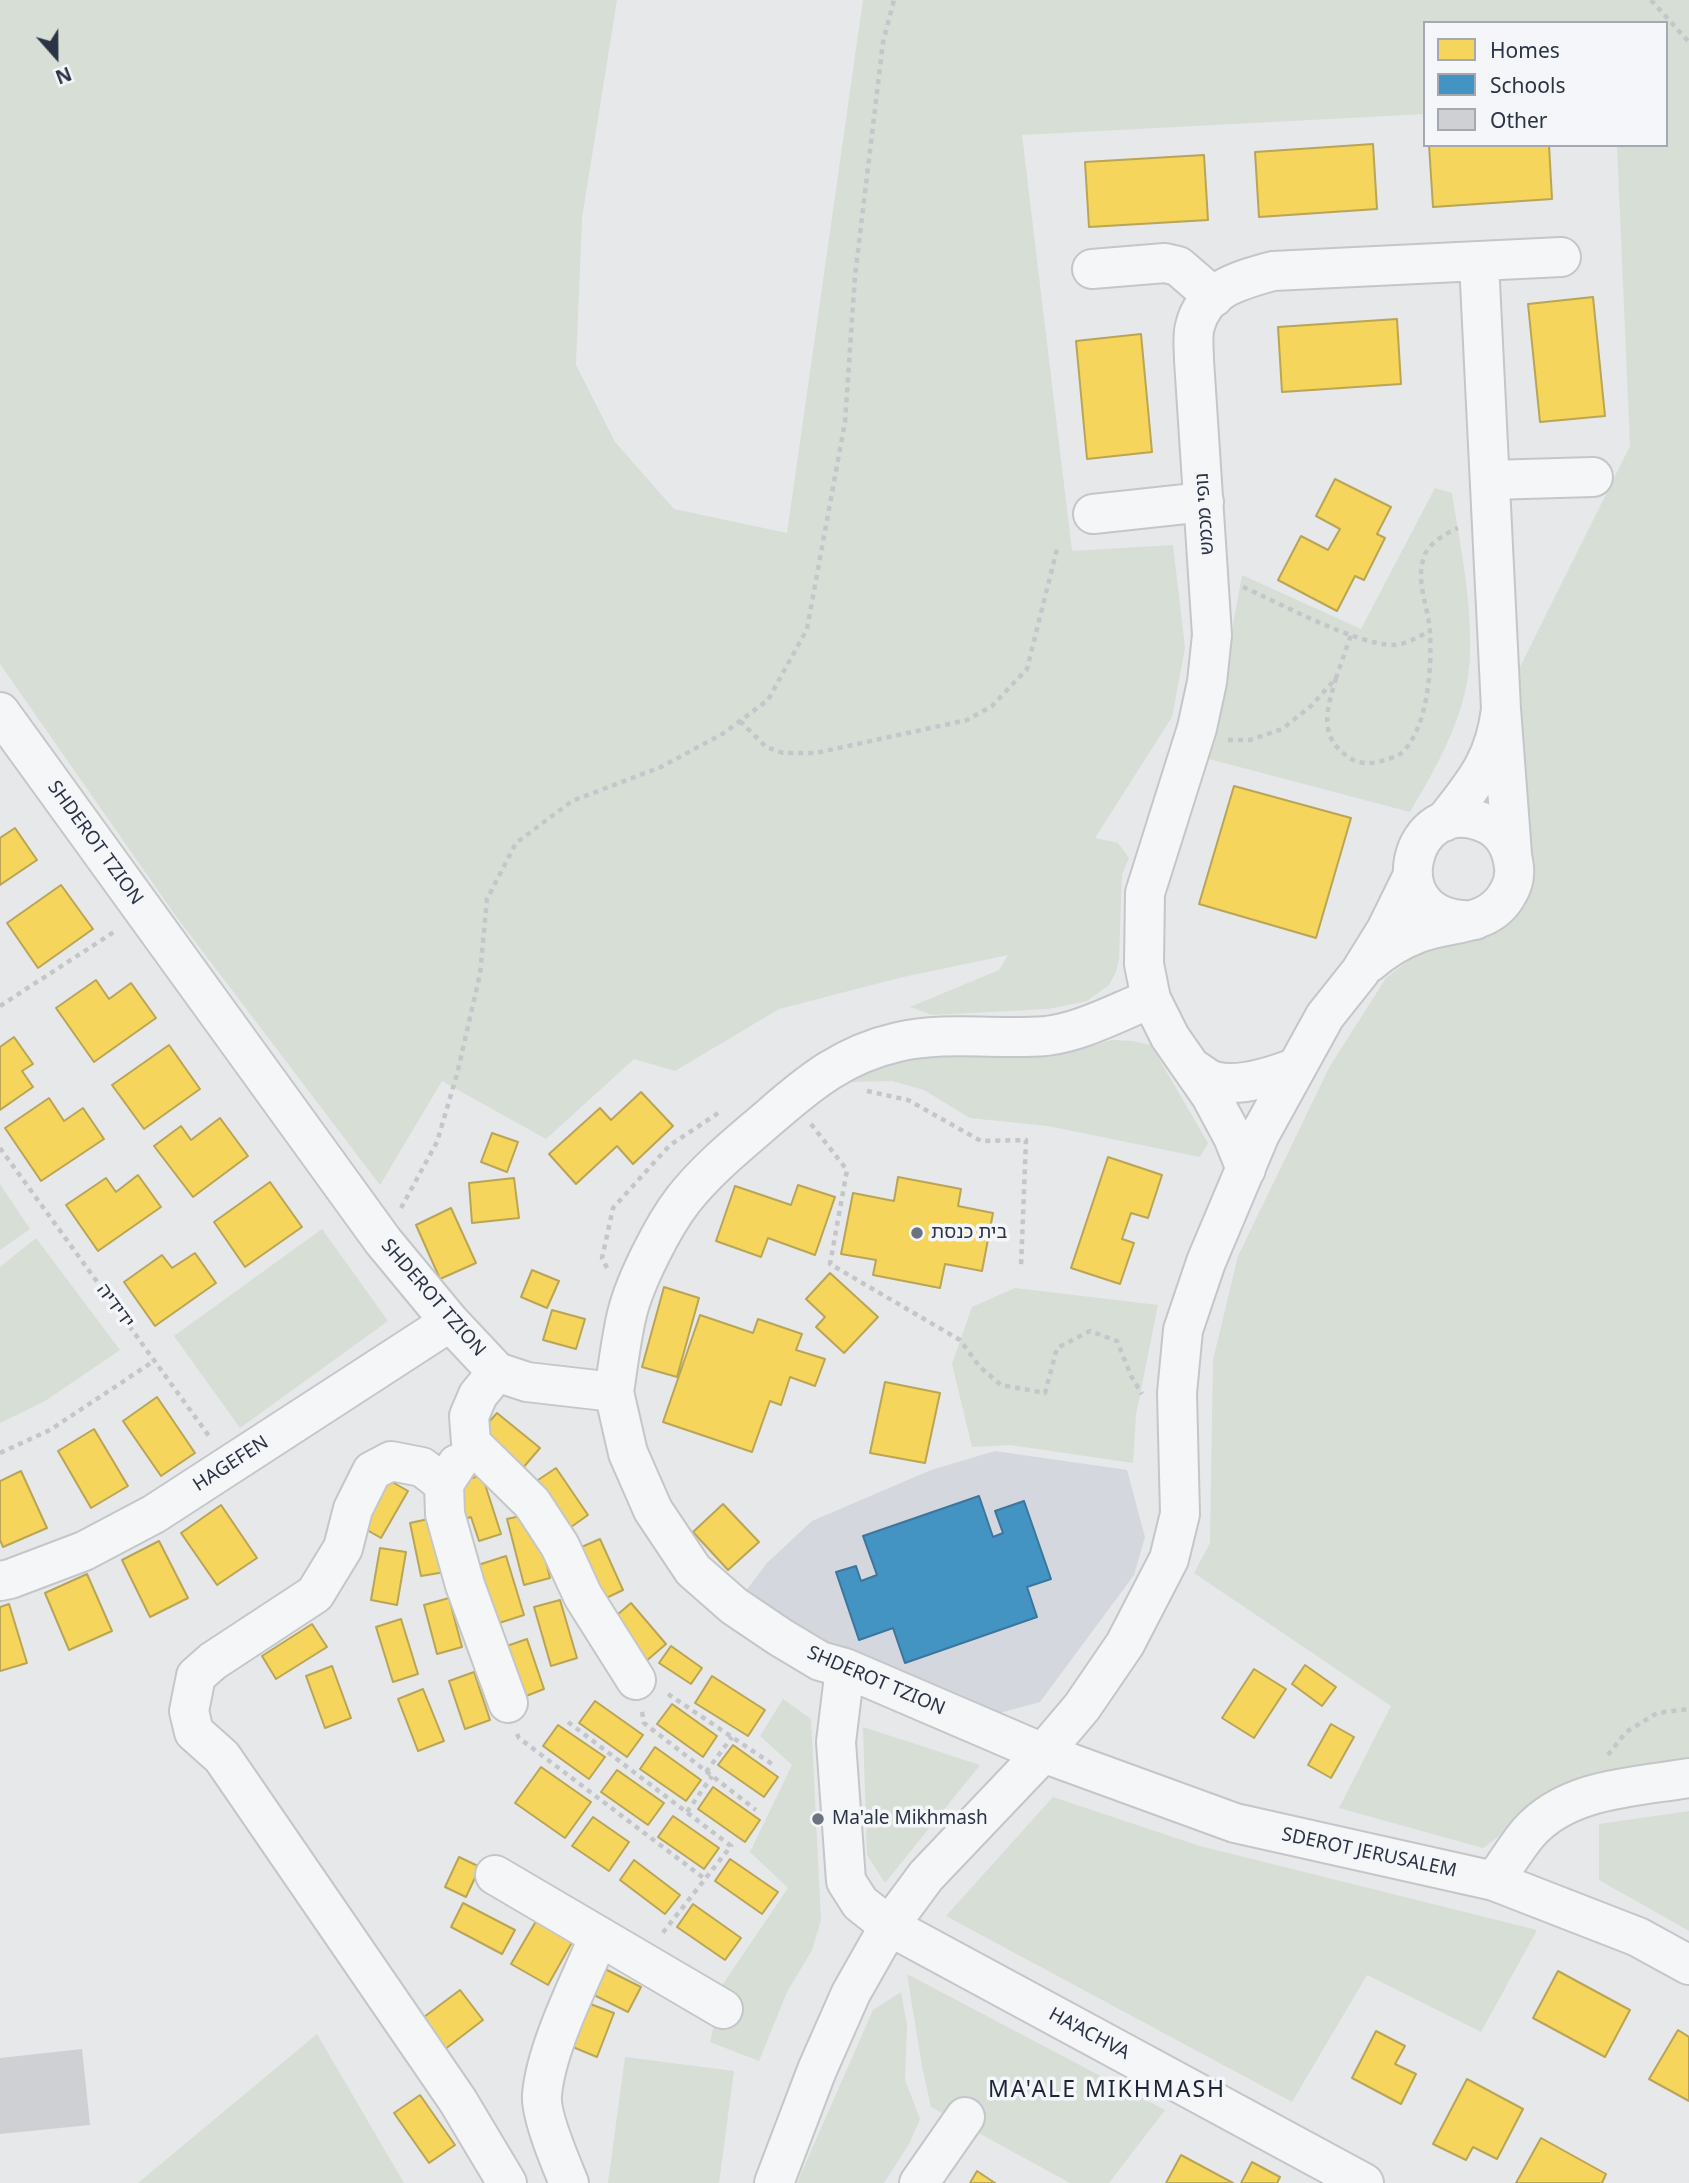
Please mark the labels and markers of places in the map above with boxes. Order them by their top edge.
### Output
place label: בית כנסת [931,1222,1007,1244]
marker: בית כנסת [909,1225,925,1241]
place label: Ma'ale Mikhmash [832,1808,988,1830]
marker: Ma'ale Mikhmash [810,1811,826,1827]

